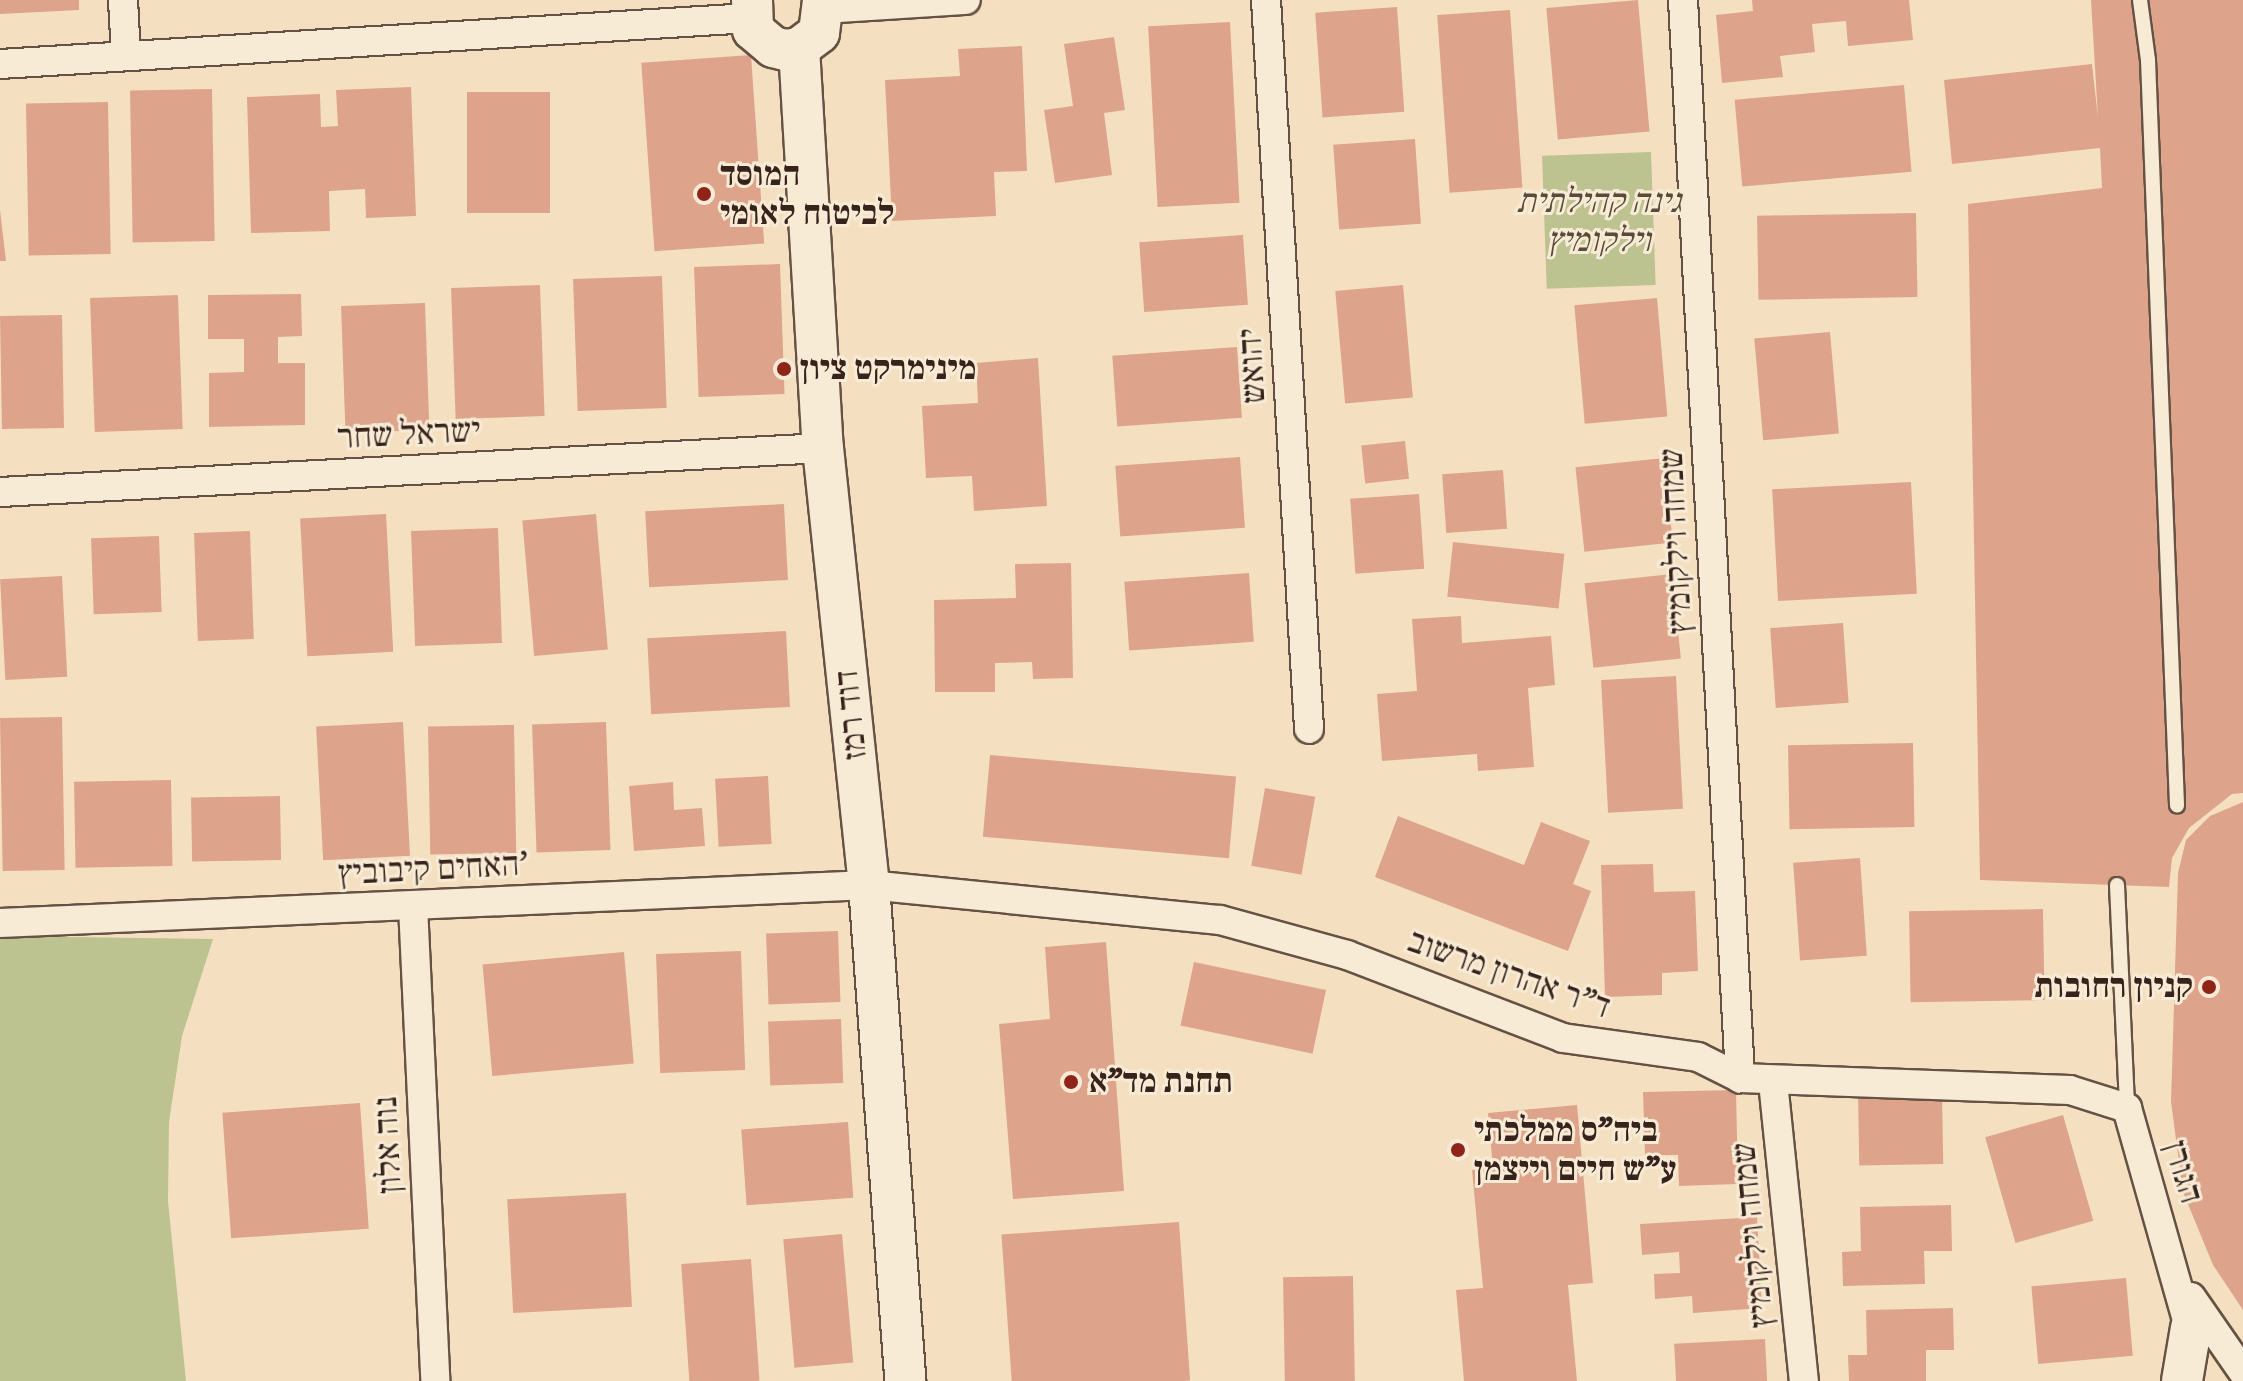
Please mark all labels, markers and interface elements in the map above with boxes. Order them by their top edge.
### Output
place label: המוסד לביטוח לאומי [720,154,894,234]
park label: גינה קהילתית וילקומיץ [1516,181,1682,260]
marker: המוסד לביטוח לאומי [695,185,713,203]
street label: יהואש [1230,327,1274,405]
place label: מינימרקט ציון [800,349,976,389]
marker: מינימרקט ציון [775,360,793,378]
street label: ישראל שחר [336,410,482,458]
street label: שמחה וילקומיץ [1651,447,1701,635]
street label: דוד רמז [826,668,876,762]
street label: האחים קיבוביץ' [337,844,529,894]
street label: ד"ר אהרון מרשוב [1402,920,1616,1028]
place label: קניון רחובות [2034,967,2193,1007]
marker: קניון רחובות [2200,978,2218,996]
place label: תחנת מד"א [1089,1062,1233,1102]
marker: תחנת מד"א [1060,1071,1082,1093]
street label: נוה אלון [365,1095,411,1195]
place label: ביה"ס ממלכתי ע"ש חיים וייצמן [1474,1110,1676,1190]
street label: הגורן [2154,1136,2212,1208]
street label: שמחה וילקומיץ [1723,1140,1783,1330]
marker: ביה"ס ממלכתי ע"ש חיים וייצמן [1449,1141,1467,1159]

